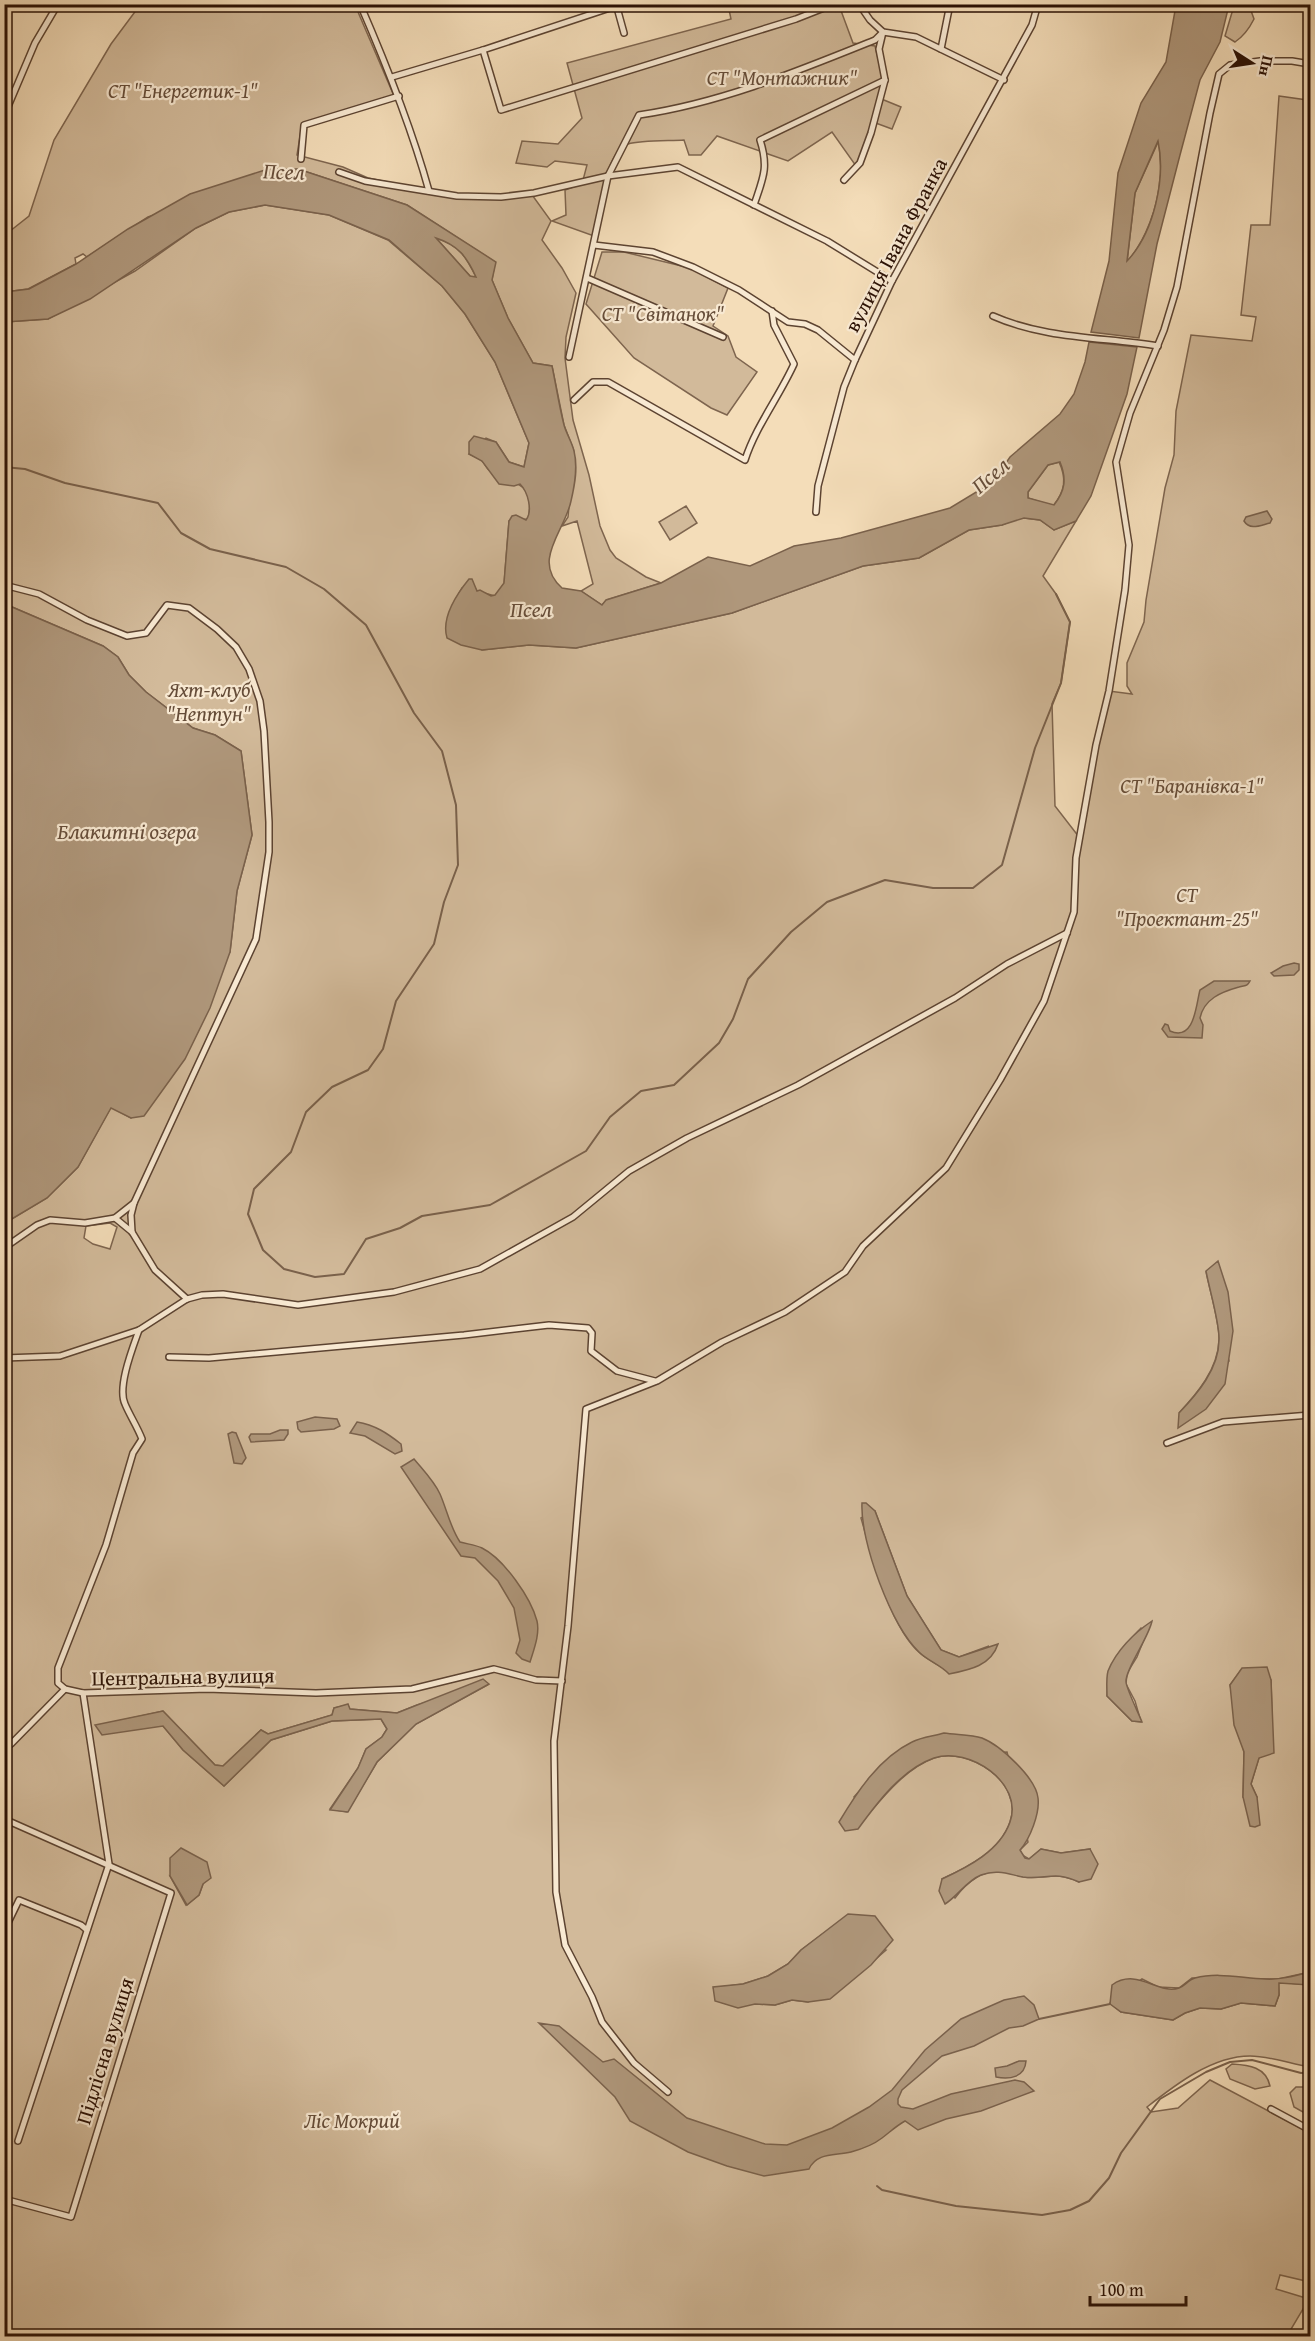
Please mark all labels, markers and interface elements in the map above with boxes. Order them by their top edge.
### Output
north arrow [1222,33,1282,93]
text: Пн [1253,54,1281,79]
park label: СТ "Монтажник" [707,62,858,93]
park label: СТ "Енергетик-1" [108,75,259,106]
street label: вулиця Івана Франка [836,152,955,338]
water label: Псел [263,154,306,188]
park label: СТ "Світанок" [602,298,725,329]
water label: Псел [964,449,1017,501]
water label: Псел [510,593,553,625]
park label: Яхт-клуб "Нептун" [167,674,252,729]
park label: СТ "Баранівка-1" [1120,770,1264,801]
water label: Блакитні озера [57,815,197,847]
park label: СТ "Проектант-25" [1116,879,1259,934]
street label: Центральна вулиця [91,1659,275,1694]
street label: Підлісна вулиця [67,1973,142,2128]
park label: Ліс Мокрий [304,2105,400,2136]
scale bar [1090,2269,1186,2307]
text: 100 m [1099,2276,1144,2303]

